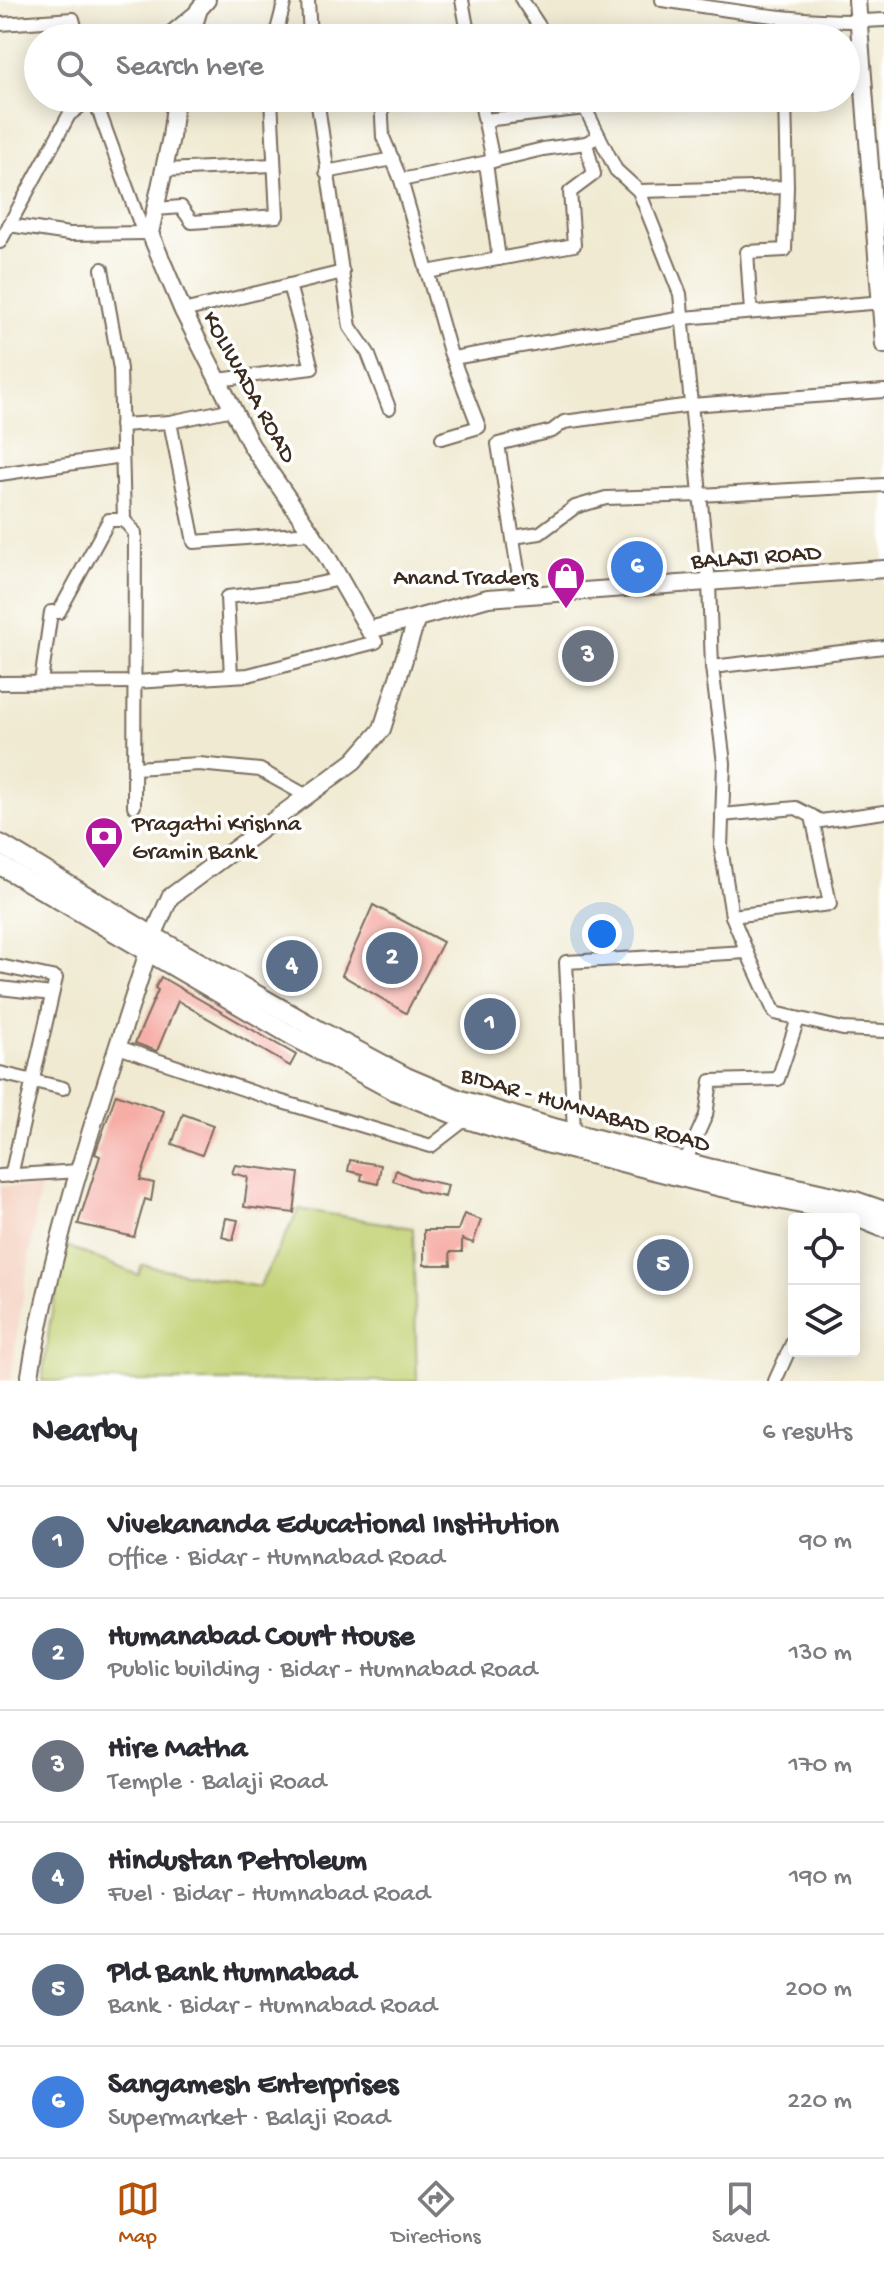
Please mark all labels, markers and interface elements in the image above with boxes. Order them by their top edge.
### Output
search box [24,24,860,112]
icon: search [52,46,96,90]
text: Search here [116,51,264,86]
street label: KOLIWADA ROAD [194,307,302,469]
pin: 6 [611,537,663,597]
street label: BALAJI ROAD [689,539,823,578]
shop icon: Anand Traders [545,555,587,610]
place label: Anand Traders [393,565,539,594]
pin: 3 [562,626,614,686]
place label: Pragathi Krishna Gramin Bank [131,811,302,868]
bank icon: Pragathi Krishna Gramin Bank [83,815,125,870]
your location [582,914,622,954]
pin: 2 [366,928,418,988]
pin: 4 [266,936,318,996]
pin: 1 [464,994,516,1054]
street label: BIDAR - HUMNABAD ROAD [456,1062,713,1161]
map controls [788,1213,860,1357]
button: locate [788,1213,860,1285]
pin: 5 [637,1235,689,1295]
button: layers [788,1285,860,1357]
text: Nearby [32,1413,137,1453]
text: 6 results [762,1418,852,1449]
text: Vivekananda Educational Institution [108,1509,559,1544]
text: 1 [53,1527,63,1558]
text: 90 m [800,1527,852,1558]
text: Office · Bidar - Humnabad Road [108,1544,445,1575]
text: Humanabad Court House [108,1621,414,1656]
text: 2 [52,1639,64,1670]
text: 130 m [789,1639,852,1670]
text: Public building · Bidar - Humnabad Road [108,1656,537,1687]
text: Hire Matha [108,1733,247,1768]
text: 3 [51,1751,65,1782]
text: 170 m [789,1751,852,1782]
text: Temple · Balaji Road [108,1768,326,1799]
text: Hindustan Petroleum [108,1845,367,1880]
text: 4 [52,1863,64,1894]
text: 190 m [789,1863,852,1894]
text: Fuel · Bidar - Humnabad Road [108,1880,430,1911]
text: Pld Bank Humnabad [108,1957,356,1992]
text: 5 [51,1975,65,2006]
text: 200 m [785,1975,852,2006]
text: Bank · Bidar - Humnabad Road [108,1992,437,2023]
text: Sangamesh Enterprises [108,2069,398,2104]
text: 6 [51,2087,65,2118]
text: 220 m [787,2087,852,2118]
text: Supermarket · Balaji Road [108,2104,390,2135]
tab: Map [116,2177,160,2251]
tab: Directions [391,2177,481,2251]
tab: Saved [712,2177,768,2251]

